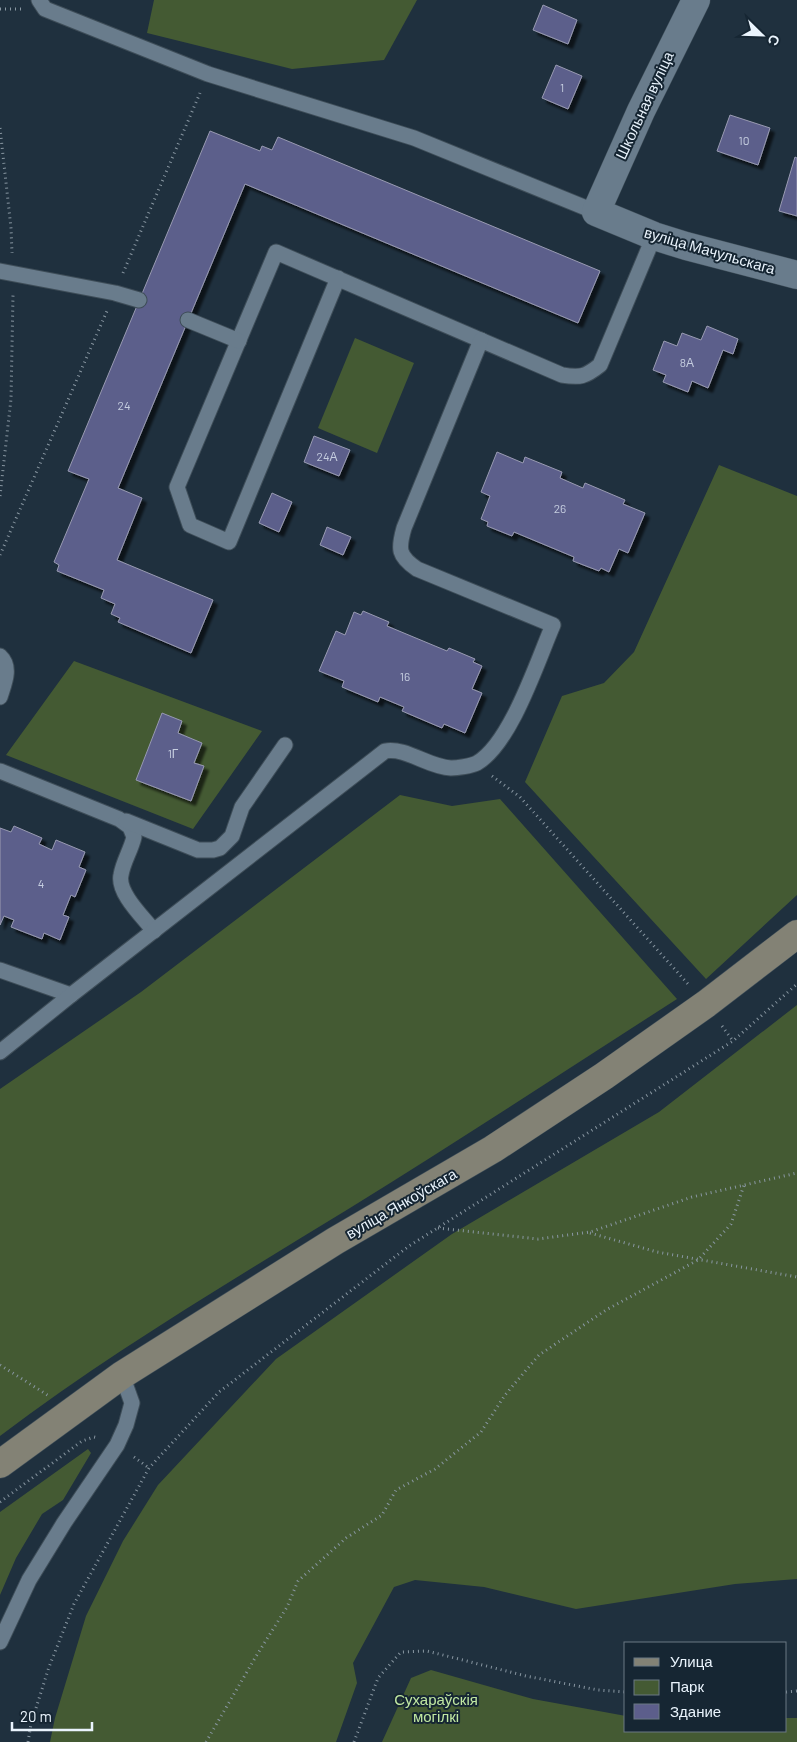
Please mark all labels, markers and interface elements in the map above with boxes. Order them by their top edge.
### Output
north arrow [737,10,787,60]
text: С [765,32,784,48]
street label: Школьная вуліца [611,48,677,162]
house number: 1 [560,80,564,94]
house number: 10 [739,133,749,147]
street label: вуліца Мачульскага [642,223,778,277]
house number: 8А [680,355,694,369]
house number: 24 [117,398,131,412]
house number: 24А [316,449,338,463]
house number: 26 [554,501,566,515]
house number: 16 [400,669,410,683]
house number: 1Г [168,746,179,760]
house number: 4 [38,876,44,890]
street label: вуліца Янкоўскага [342,1164,460,1242]
legend [624,1642,787,1732]
text: Улица [670,1652,713,1670]
text: Парк [670,1677,704,1695]
park label: Сухараўскія могілкі [394,1690,478,1725]
scale bar [12,1700,92,1732]
text: Здание [670,1702,721,1720]
text: 20 m [20,1707,52,1725]

